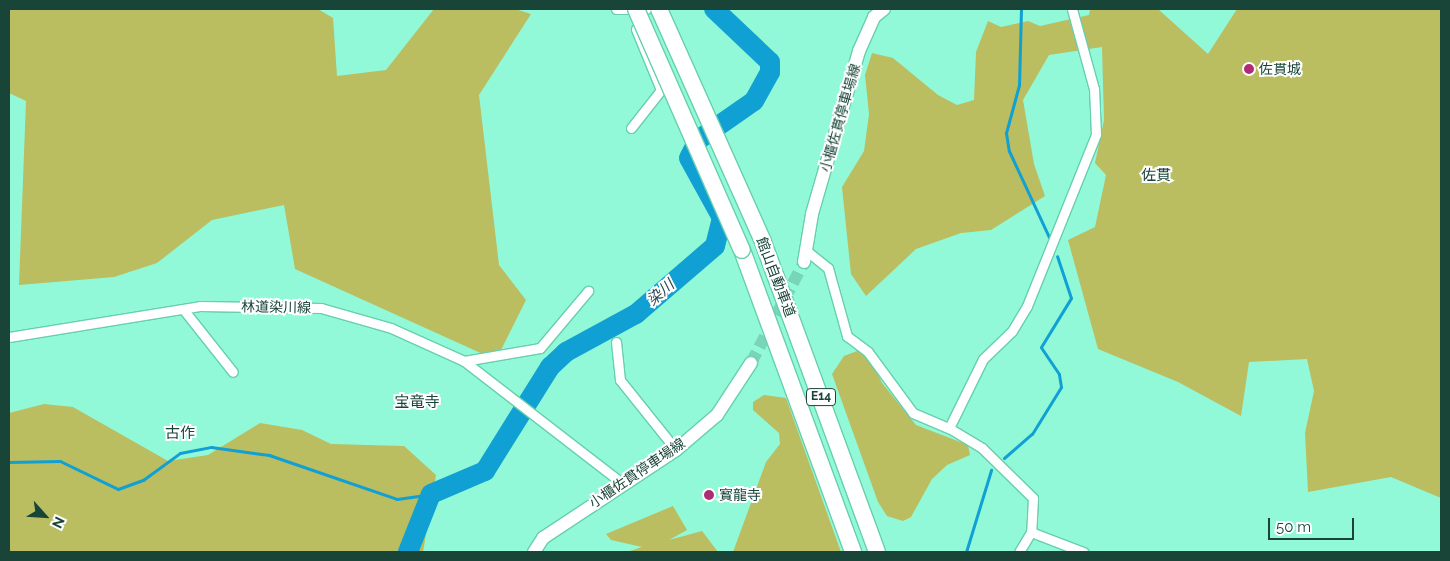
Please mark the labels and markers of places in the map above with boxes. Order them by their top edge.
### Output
place label: 佐貫城 [1259,61,1301,77]
marker: 佐貫城 [1243,63,1255,75]
place label: 寳龍寺 [719,487,761,503]
marker: 寳龍寺 [703,489,715,501]

